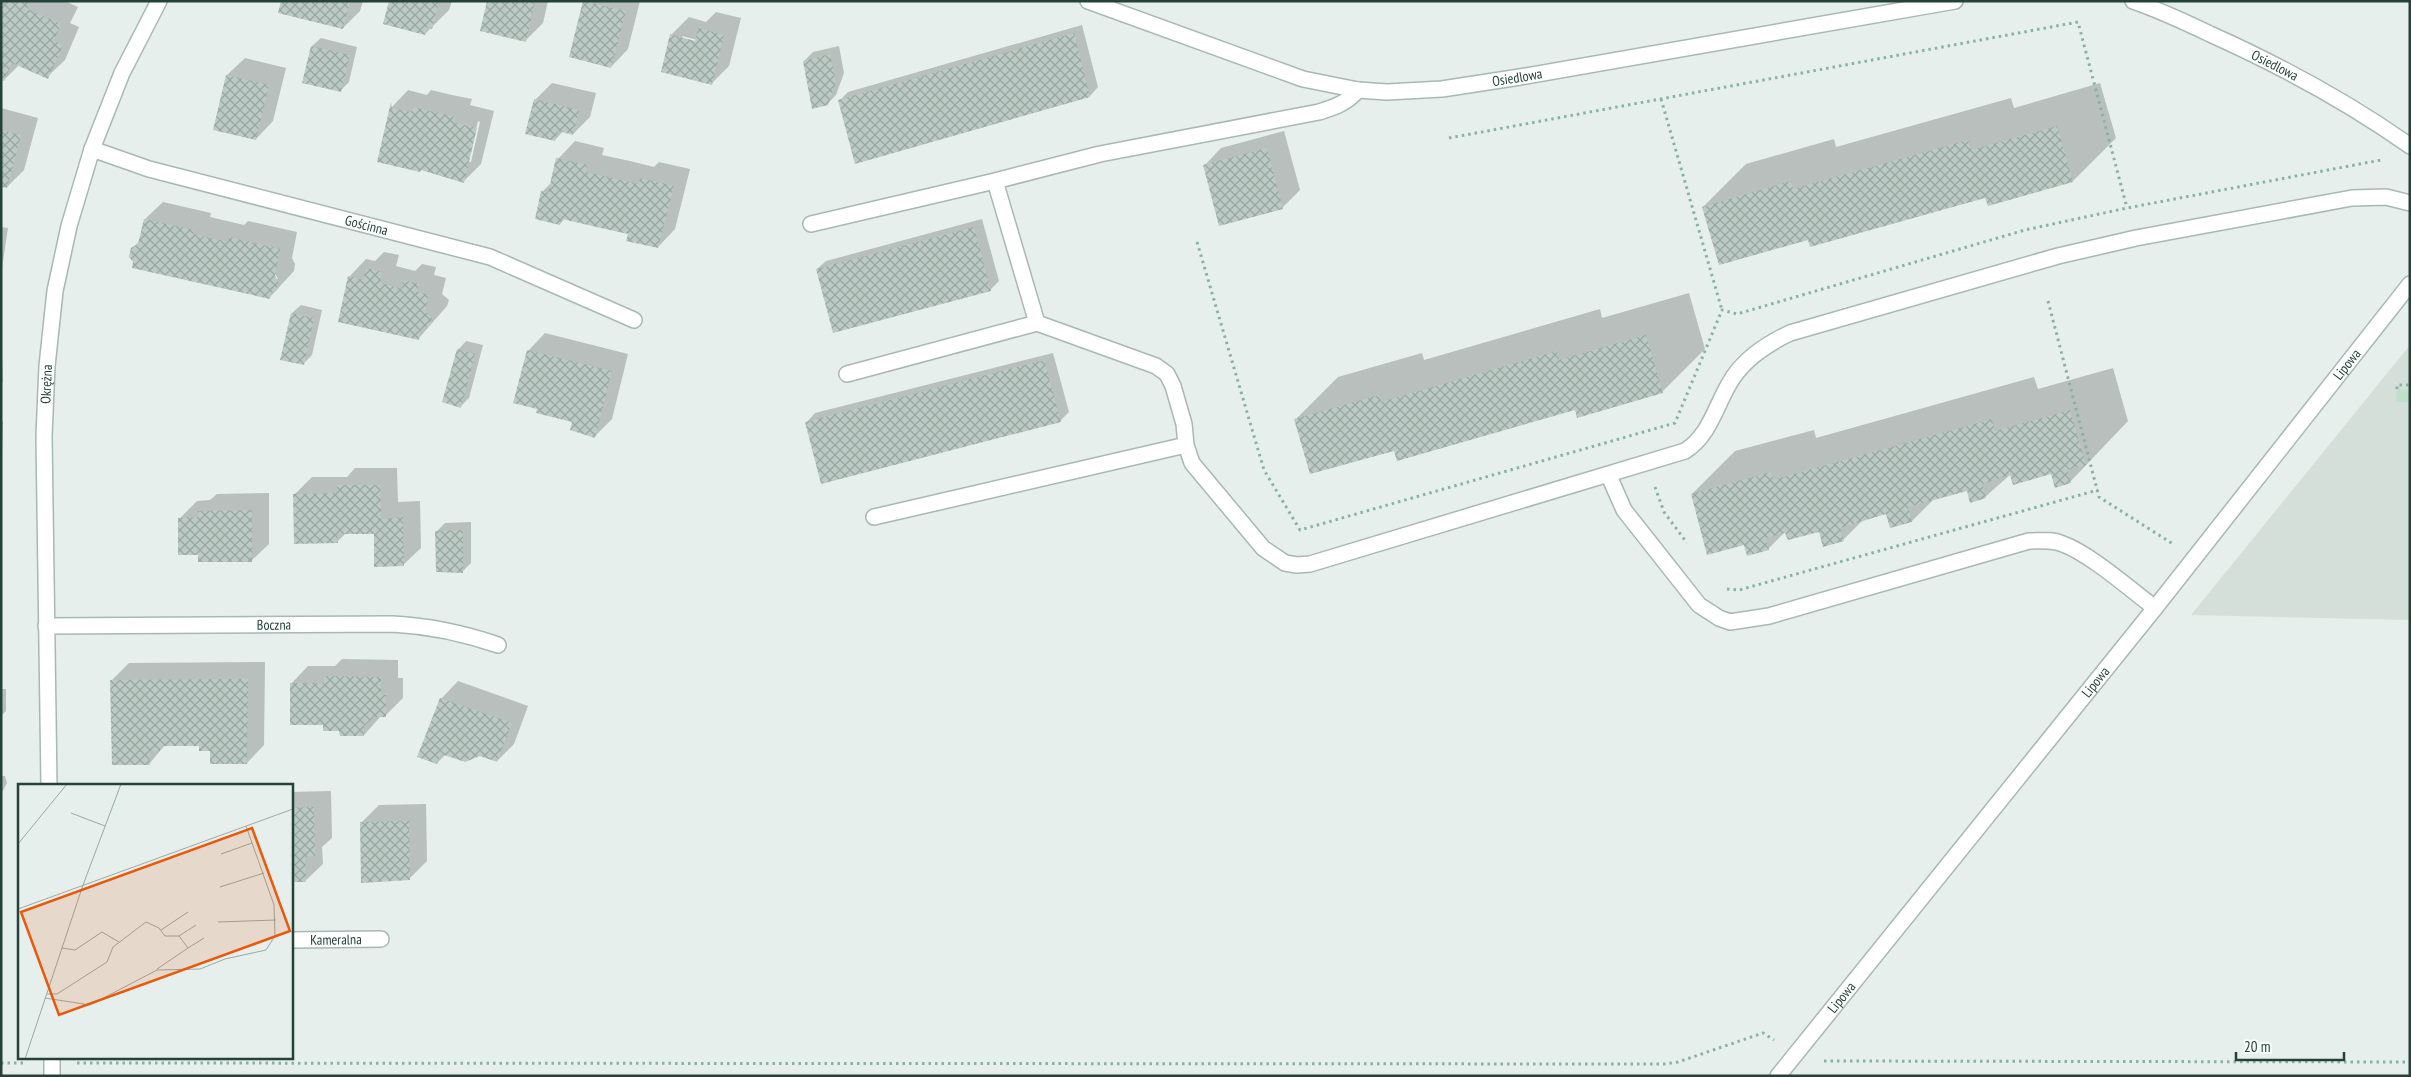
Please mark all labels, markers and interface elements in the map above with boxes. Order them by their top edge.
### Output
street label: Osiedlowa [2249,46,2302,85]
street label: Osiedlowa [1491,64,1544,90]
street label: Gościnna [343,211,390,239]
street label: Lipowa [2329,345,2365,384]
street label: Okrężna [36,364,56,404]
street label: Boczna [257,616,291,634]
street label: Lipowa [2078,663,2113,701]
inset map [18,784,292,1060]
street label: Kameralna [310,930,362,949]
street label: Lipowa [1823,978,1859,1017]
scale bar [2236,1030,2344,1062]
text: 20 m [2244,1037,2270,1056]

